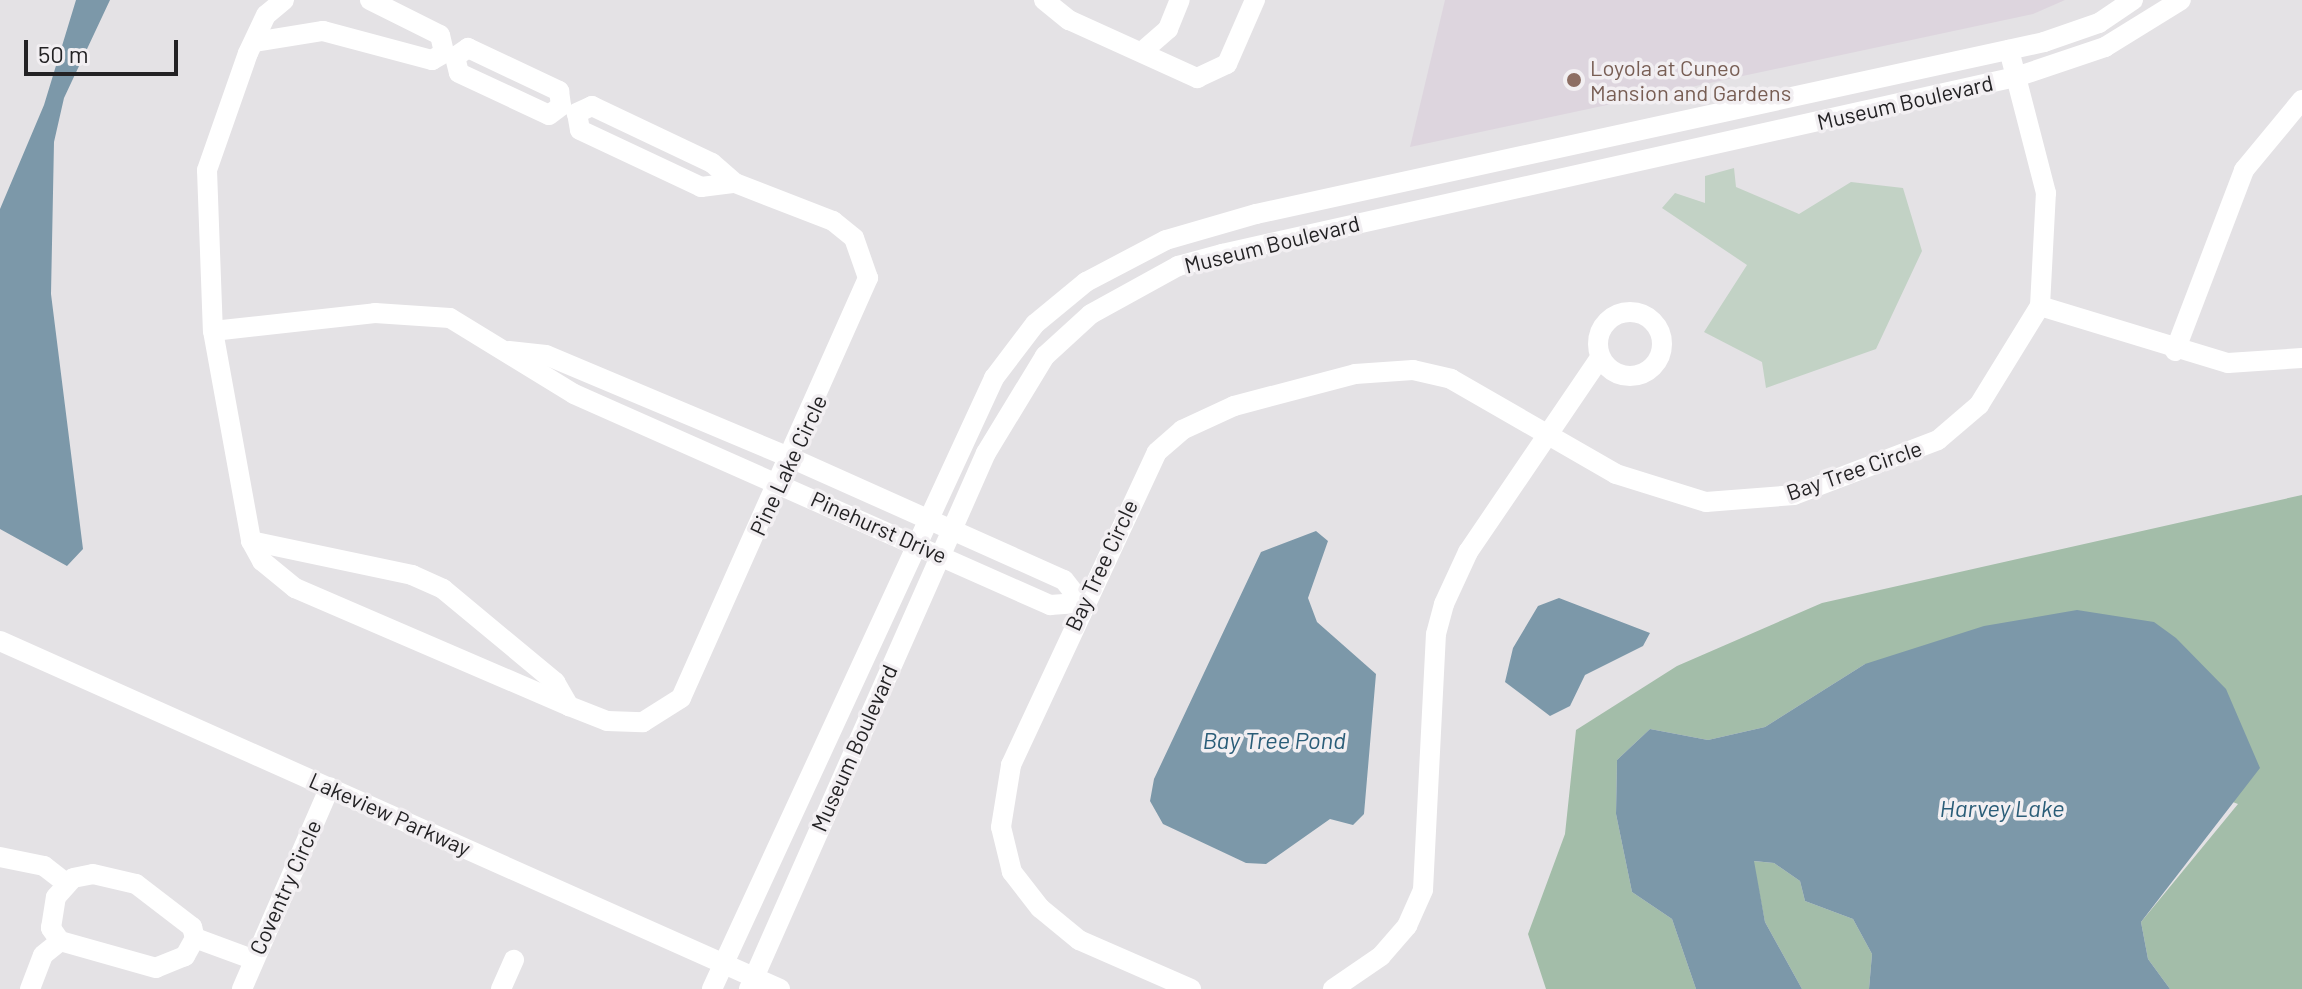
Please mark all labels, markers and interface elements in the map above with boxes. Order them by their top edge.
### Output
scale bar [28,24,182,74]
text: 50 m [38,39,89,68]
place label: Loyola at Cuneo Mansion and Gardens [1590,54,1791,106]
street label: Museum Boulevard [1815,69,1995,135]
marker: Loyola at Cuneo Mansion and Gardens [1565,71,1583,89]
street label: Museum Boulevard [1182,209,1362,279]
street label: Pine Lake Circle [744,391,832,539]
street label: Bay Tree Circle [1783,434,1925,506]
street label: Pinehurst Drive [807,485,951,569]
street label: Bay Tree Circle [1059,495,1143,635]
street label: Museum Boulevard [805,661,903,835]
water label: Bay Tree Pond [1202,726,1346,754]
street label: Lakeview Parkway [305,767,475,861]
water label: Harvey Lake [1940,794,2064,822]
street label: Coventry Circle [243,815,327,959]

